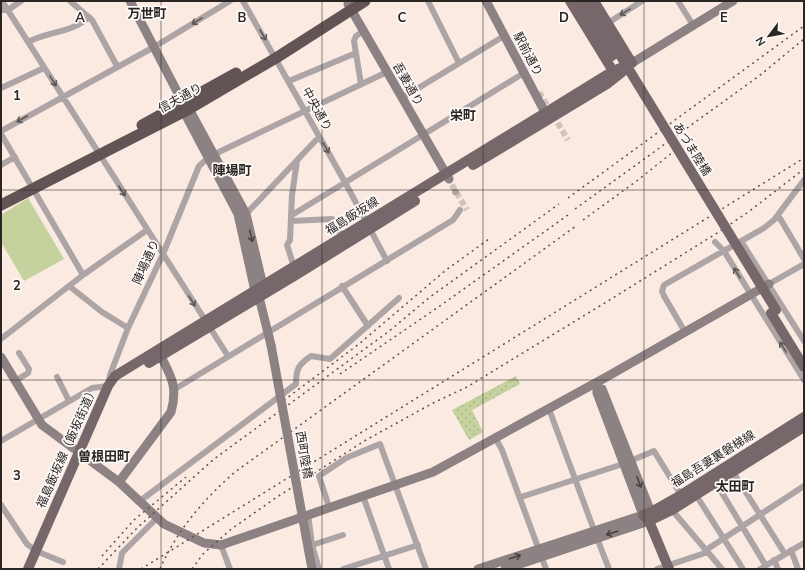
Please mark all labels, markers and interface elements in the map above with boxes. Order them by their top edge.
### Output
district label: 万世町 [127,5,167,23]
one-way arrow [620,8,631,16]
text: A [75,9,85,27]
text: B [238,9,247,27]
text: C [398,9,407,27]
text: D [559,9,569,27]
text: E [720,9,728,27]
north arrow [749,16,789,56]
one-way arrow [191,18,203,26]
one-way arrow [259,29,267,41]
street label: 駅前通り [510,29,546,79]
text: N [752,34,769,49]
street label: 吾妻通り [389,59,427,109]
one-way arrow [49,75,57,86]
street label: 信夫通り [155,79,205,117]
street label: 中央通り [298,84,336,134]
text: 1 [13,87,21,105]
district label: 栄町 [450,107,476,125]
one-way arrow [16,116,28,124]
street label: あづま陸橋 [669,119,715,179]
one-way arrow [323,142,330,154]
district label: 陣場町 [212,162,252,180]
one-way arrow [119,185,127,197]
street label: 福島飯坂線 [322,193,382,239]
one-way arrow [248,229,255,242]
street label: 陣場通り [129,237,163,287]
one-way arrow [733,267,741,278]
text: 2 [13,277,21,295]
one-way arrow [189,295,197,307]
one-way arrow [779,341,787,353]
street label: 福島飯坂線（飯坂街道） [33,383,101,511]
street label: 福島吾妻裏磐梯線 [668,427,758,491]
street label: 西町陸橋 [292,430,316,480]
district label: 曽根田町 [78,448,130,466]
text: 3 [13,467,21,485]
one-way arrow [635,475,643,487]
district label: 太田町 [715,478,755,496]
one-way arrow [606,530,619,537]
one-way arrow [509,553,522,560]

